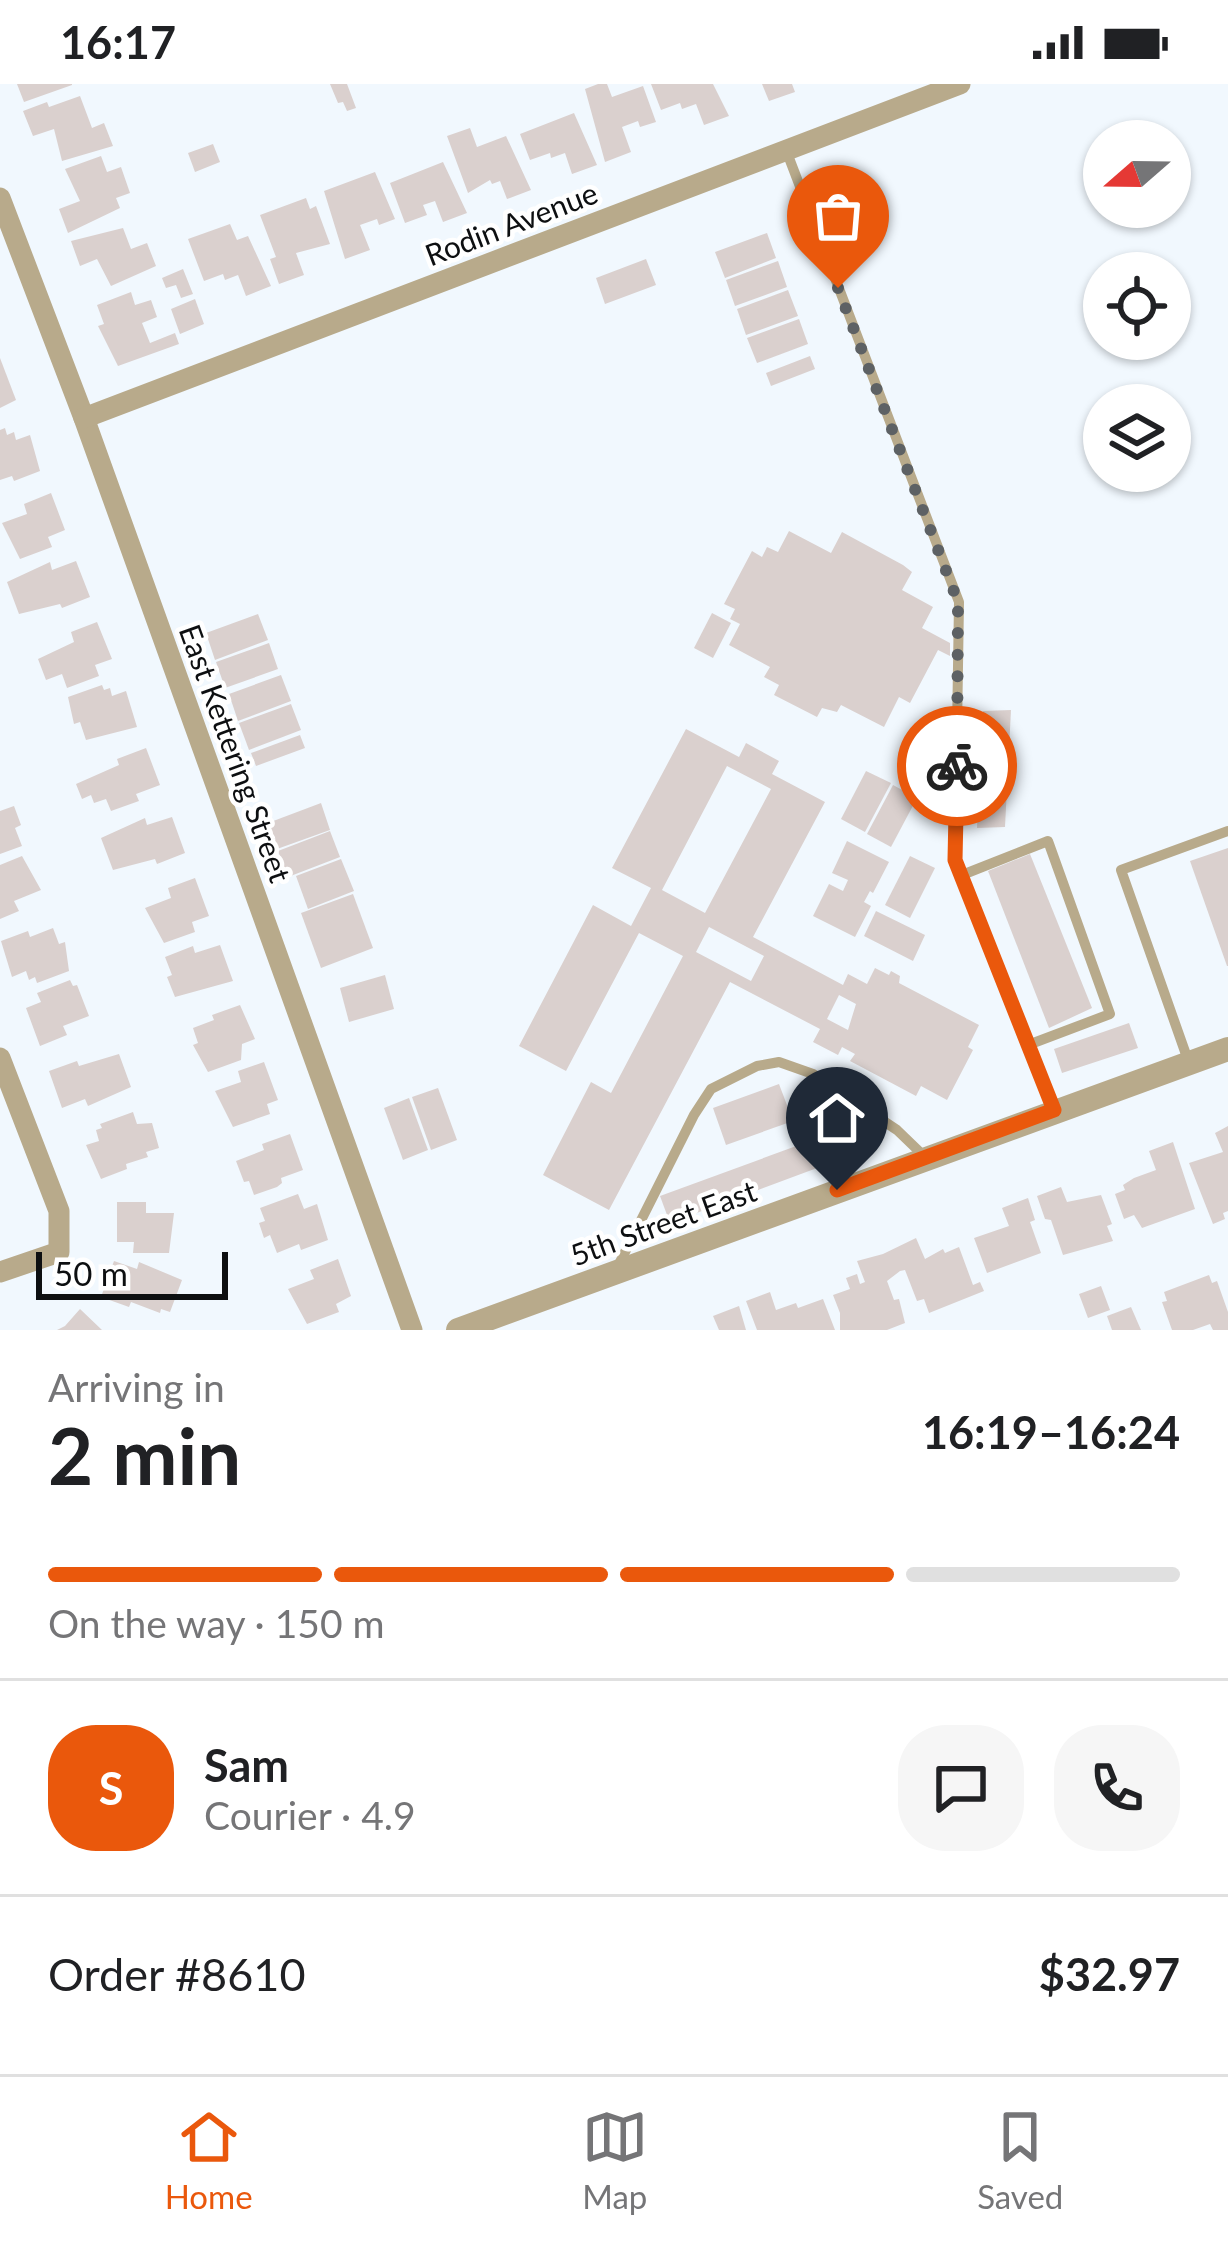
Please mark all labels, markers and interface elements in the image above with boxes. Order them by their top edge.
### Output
text: 16:17 [60,15,176,69]
north arrow [1083,120,1191,228]
map controls [1083,120,1191,492]
pin [787,165,889,288]
street label: Rodin Avenue [420,174,602,272]
icon: bag [805,183,871,249]
button: locate [1083,252,1191,360]
button: layers [1083,384,1191,492]
street label: East Kettering Street [173,619,299,887]
courier [897,706,1017,826]
icon: bike [924,733,990,799]
pin [786,1067,888,1190]
icon: home [804,1085,870,1151]
street label: 5th Street East [565,1172,761,1272]
scale bar [36,1246,228,1299]
text: 50 m [54,1253,128,1293]
text: Arriving in [48,1364,225,1410]
text: 16:19–16:24 [922,1405,1180,1459]
text: 2 min [48,1408,241,1502]
text: On the way · 150 m [48,1600,385,1646]
button: chat [898,1725,1024,1851]
button: phone [1054,1725,1180,1851]
text: Sam [204,1738,289,1792]
text: S [99,1761,123,1815]
text: Courier · 4.9 [204,1792,416,1838]
text: Order #8610 [48,1947,306,2001]
text: $32.97 [1039,1947,1180,2001]
tab: Home [165,2104,253,2216]
tab: Map [582,2104,648,2216]
tab: Saved [977,2104,1063,2216]

